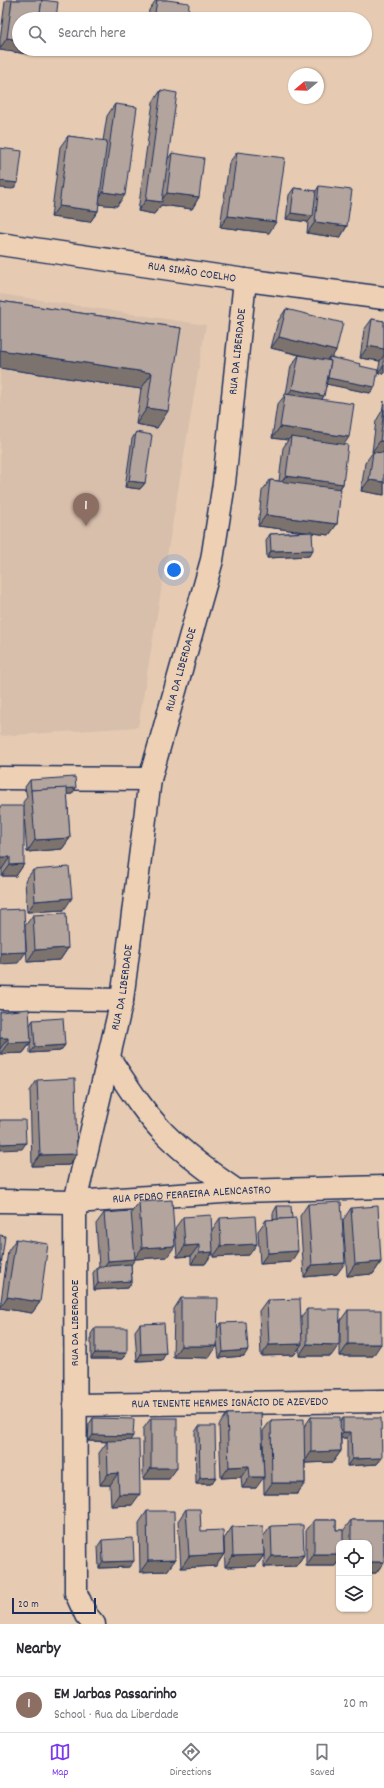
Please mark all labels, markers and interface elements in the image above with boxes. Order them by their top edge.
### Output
search box [12,12,372,56]
icon: search [26,23,48,45]
text: Search here [58,23,126,45]
north arrow [288,68,324,104]
street label: RUA SIMÃO COELHO [147,257,237,287]
street label: RUA DA LIBERDADE [225,307,251,396]
pin: 1 [73,493,99,526]
your location [164,560,184,580]
street label: RUA DA LIBERDADE [161,625,201,714]
street label: RUA DA LIBERDADE [107,943,138,1032]
street label: RUA PEDRO FERREIRA ALENCASTRO [112,1182,271,1208]
street label: RUA DA LIBERDADE [67,1279,84,1366]
street label: RUA TENENTE HERMES IGNÁCIO DE AZEVEDO [131,1393,329,1413]
map controls [336,1540,372,1612]
button: locate [336,1540,372,1576]
button: layers [336,1576,372,1612]
scale bar [12,1596,96,1615]
text: 20 m [18,1597,39,1613]
text: Nearby [16,1638,60,1662]
text: EM Jarbas Passarinho [54,1684,177,1706]
text: 1 [28,1695,30,1714]
text: 20 m [343,1695,368,1714]
text: School · Rua da Liberdade [54,1706,179,1725]
tab: Map [49,1741,71,1781]
tab: Directions [170,1741,212,1781]
tab: Saved [310,1741,335,1781]

